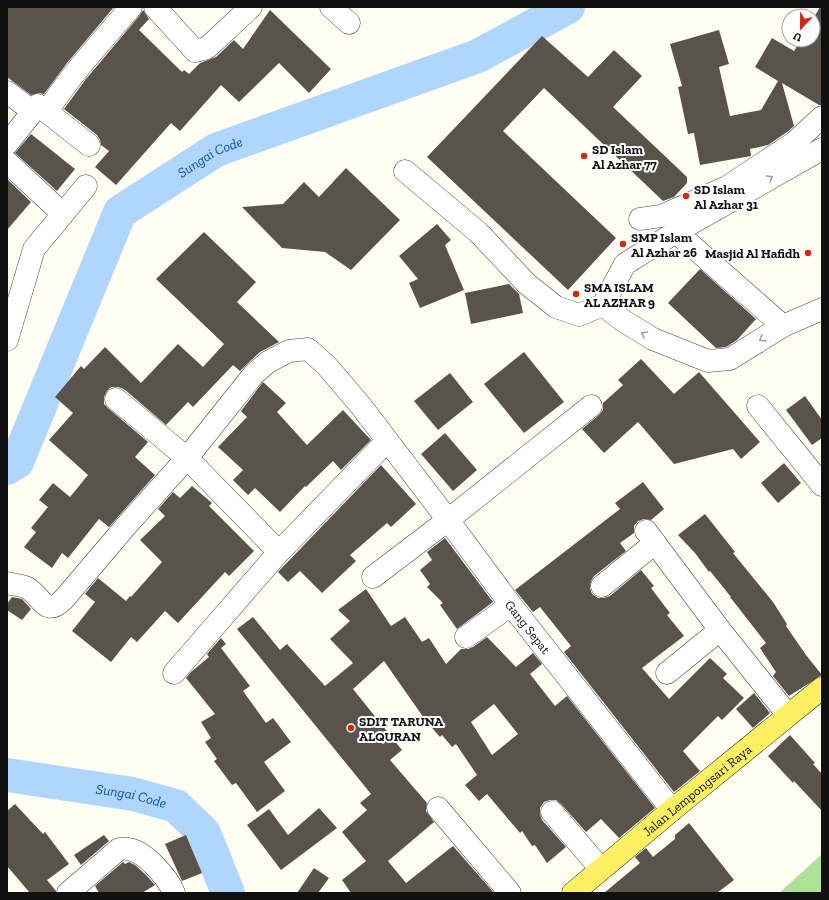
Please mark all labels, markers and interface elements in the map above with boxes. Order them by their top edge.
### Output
north arrow [781,8,821,48]
text: U [791,29,804,44]
water label: Sungai Code [174,133,245,181]
place label: SD Islam Al Azhar 77 [592,142,657,172]
marker: SD Islam Al Azhar 77 [579,151,589,161]
one-way arrow [766,175,774,182]
place label: SD Islam Al Azhar 31 [694,182,759,212]
marker: SD Islam Al Azhar 31 [681,191,691,201]
place label: SMP Islam Al Azhar 26 [631,230,697,260]
marker: SMP Islam Al Azhar 26 [618,239,628,249]
place label: Masjid Al Hafidh [705,246,800,262]
marker: Masjid Al Hafidh [803,248,813,258]
place label: SMA ISLAM AL AZHAR 9 [584,280,655,310]
marker: SMA ISLAM AL AZHAR 9 [571,289,581,299]
one-way arrow [641,331,648,338]
one-way arrow [759,334,766,342]
street label: Gang Sepat [502,597,554,657]
place label: SDIT TARUNA ALQURAN [359,714,443,744]
marker: SDIT TARUNA ALQURAN [346,723,356,733]
street label: Jalan Lempongsari Raya [639,741,755,839]
water label: Sungai Code [95,780,168,811]

